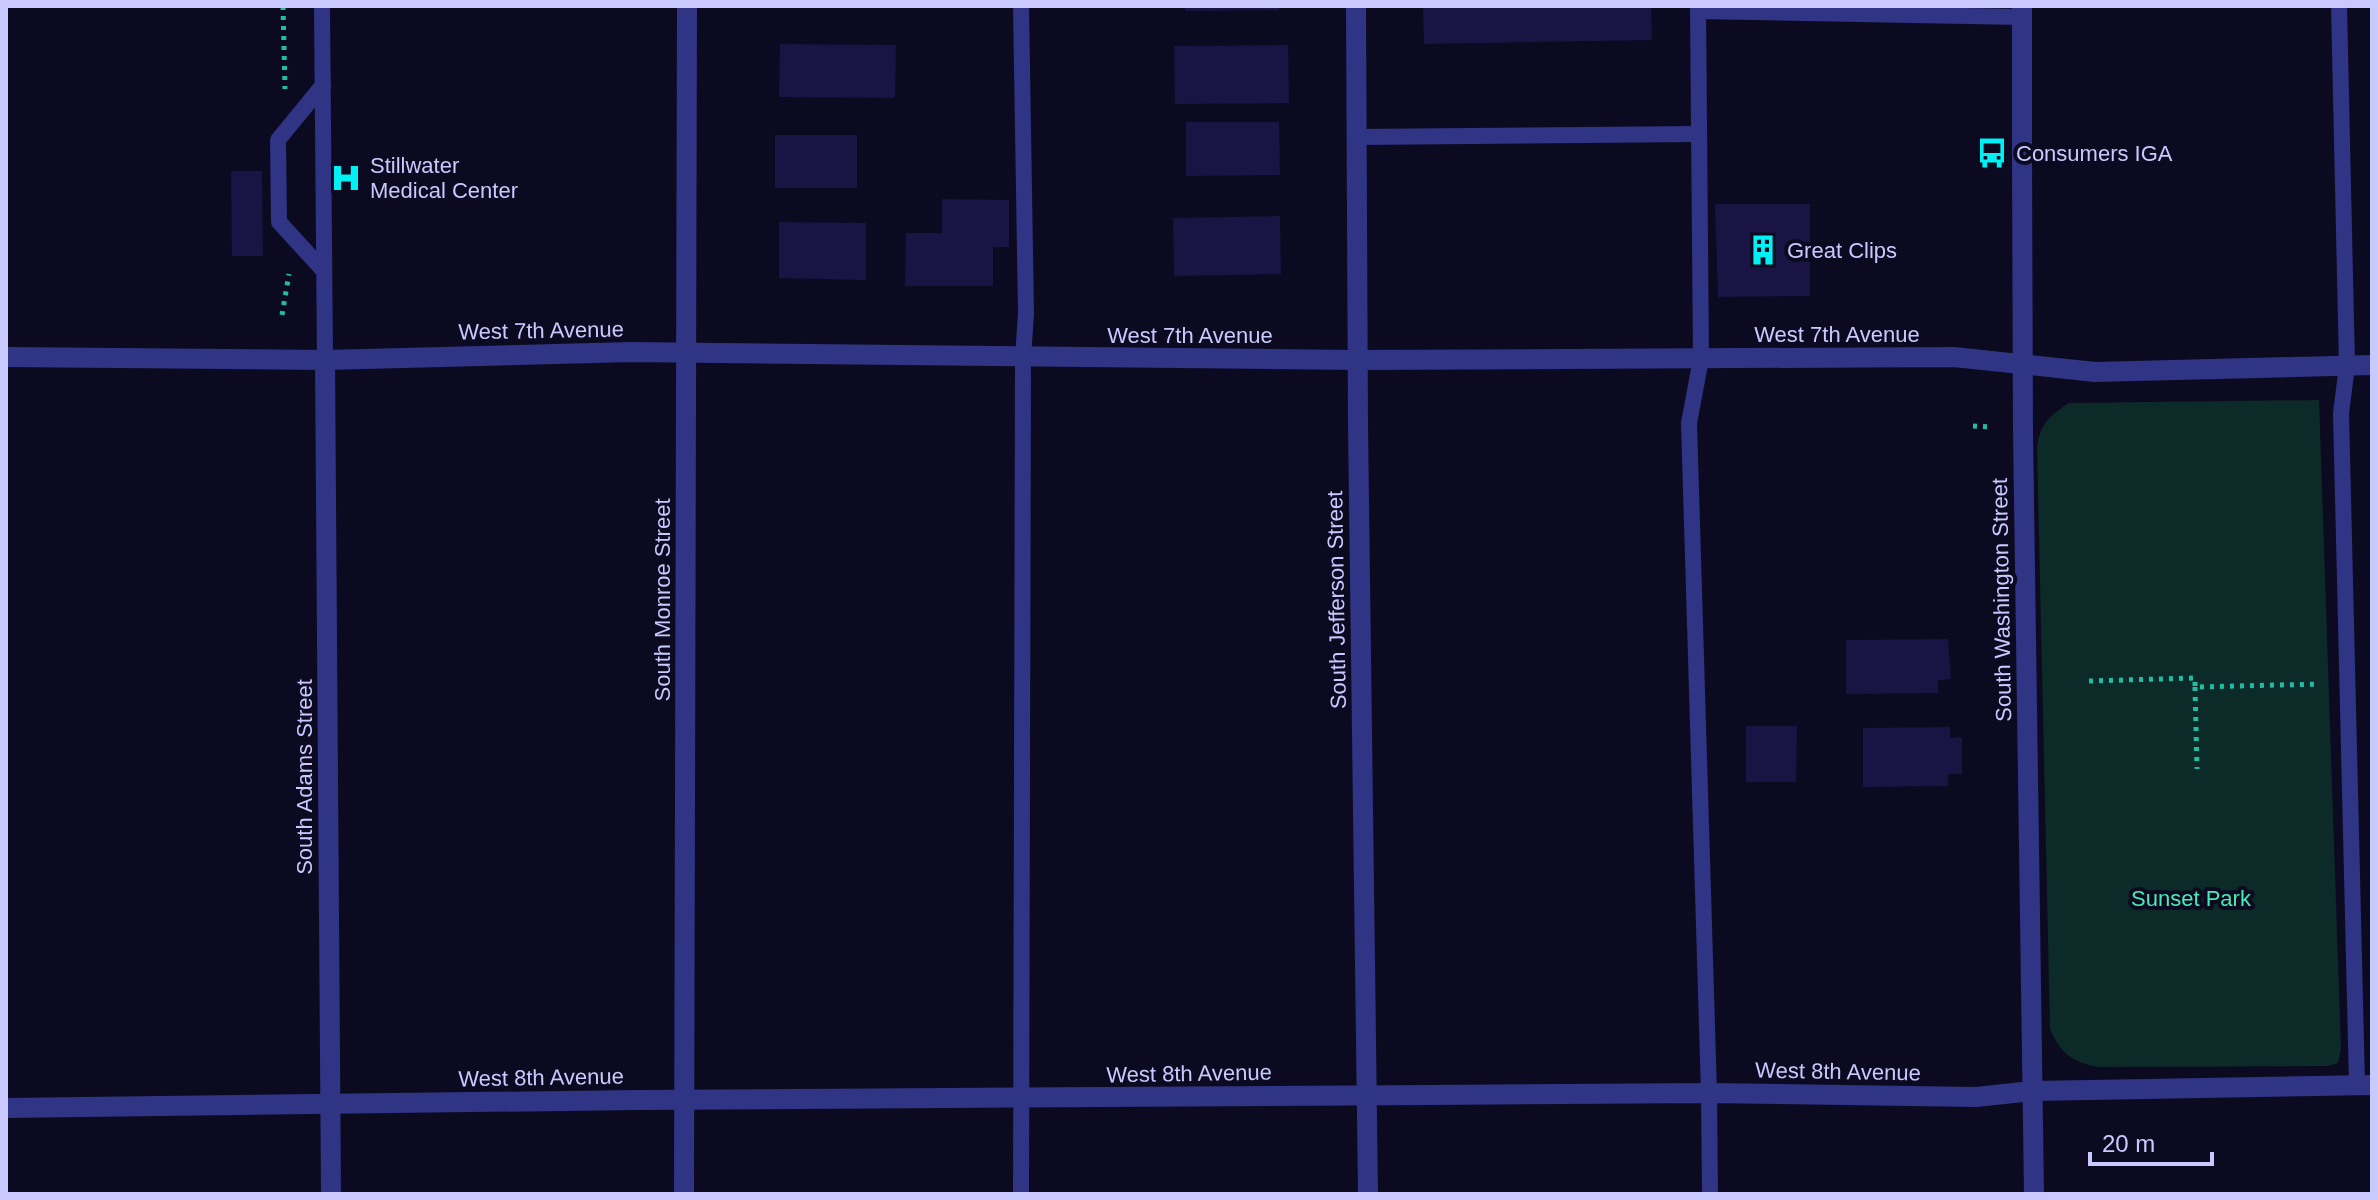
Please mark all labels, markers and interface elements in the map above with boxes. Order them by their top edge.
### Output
bus stop icon: Consumers IGA [1975,136,2009,170]
place label: Consumers IGA [2016,141,2173,166]
place label: Stillwater Medical Center [370,153,518,203]
hospital icon: Stillwater Medical Center [329,161,363,195]
building icon: Great Clips [1746,233,1780,267]
place label: Great Clips [1787,238,1897,263]
street label: West 7th Avenue [458,317,624,344]
street label: West 7th Avenue [1754,322,1920,347]
street label: West 7th Avenue [1107,323,1273,348]
street label: South Washington Street [1987,478,2016,722]
street label: South Jefferson Street [1322,491,1351,709]
street label: South Monroe Street [650,498,675,702]
street label: South Adams Street [292,679,317,875]
park label: Sunset Park [2131,886,2252,911]
street label: West 8th Avenue [1755,1058,1921,1085]
street label: West 8th Avenue [1106,1060,1272,1087]
street label: West 8th Avenue [458,1064,624,1091]
scale bar [2090,1116,2212,1166]
text: 20 m [2102,1130,2155,1157]

